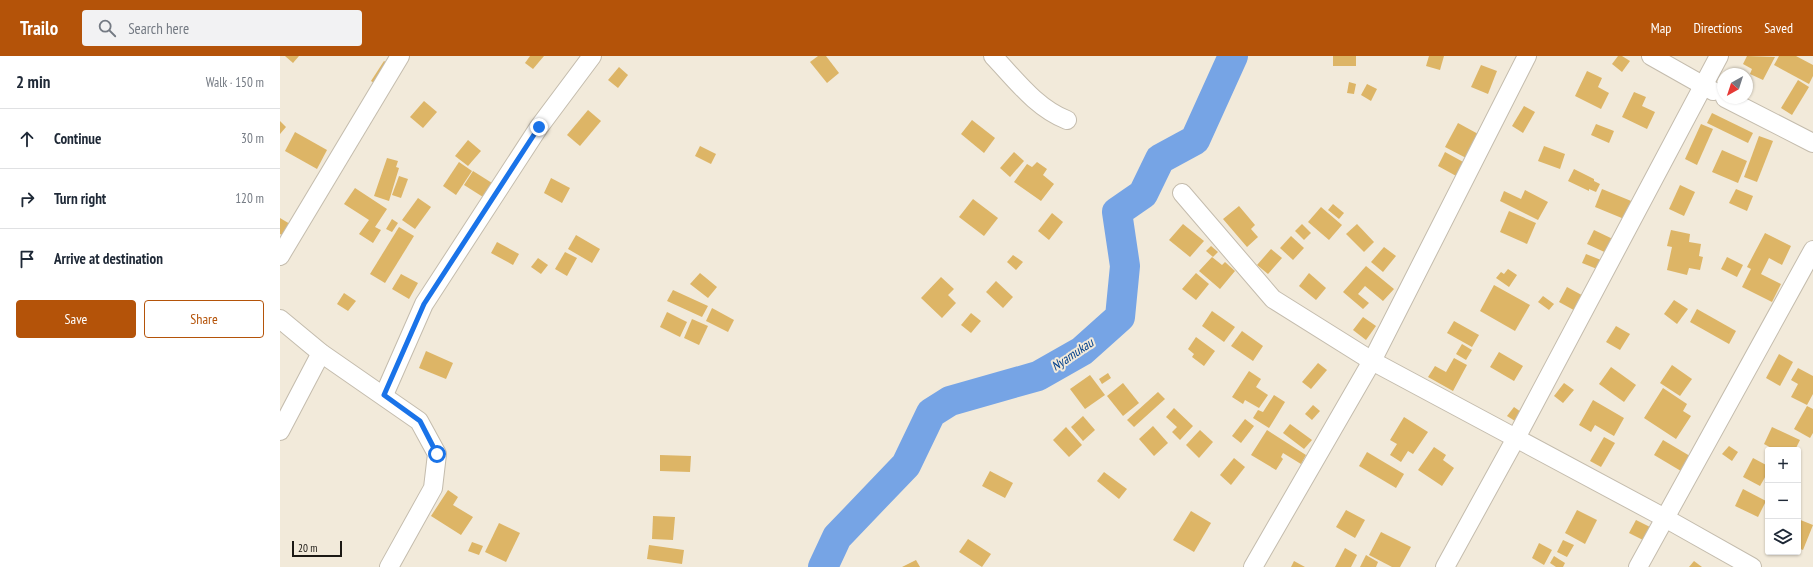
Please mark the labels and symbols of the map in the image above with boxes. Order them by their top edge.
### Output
north arrow [1717,68,1753,104]
route end [530,118,548,136]
water label: Nyamukau [1048,333,1098,375]
route start [428,445,446,463]
scale bar [292,539,342,558]

